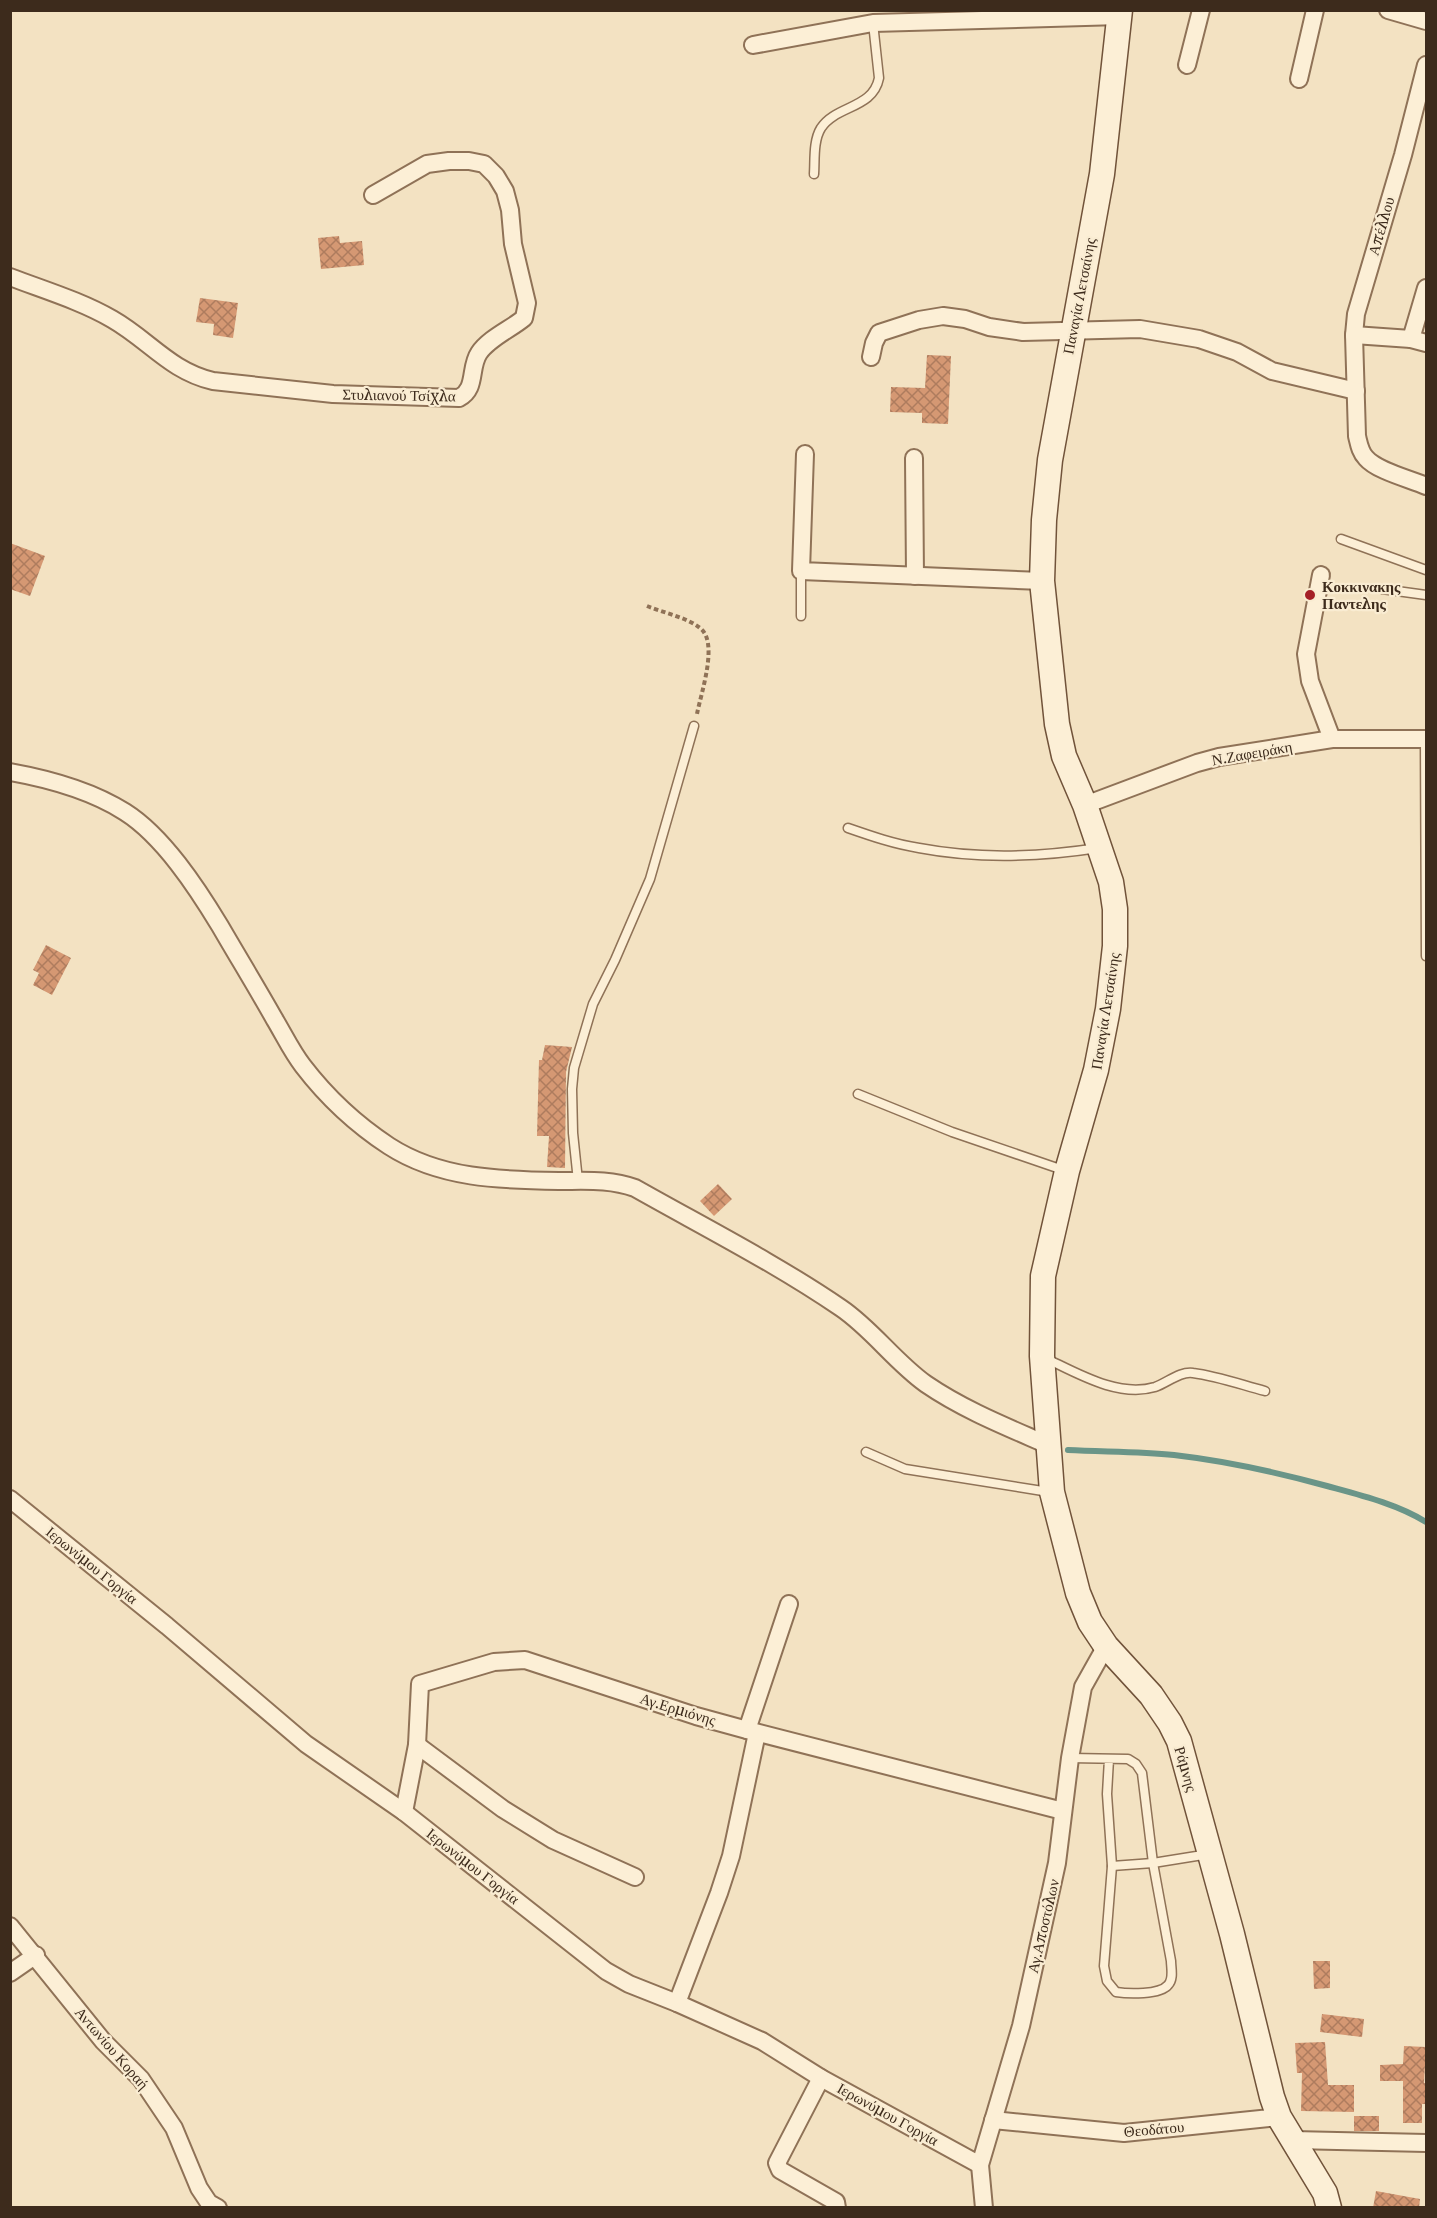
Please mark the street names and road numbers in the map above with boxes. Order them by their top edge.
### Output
street label: Απέλλου [1364,195,1398,257]
street label: Παναγία Λετσαίνης [1058,236,1100,356]
street label: Στυλιανού Τσίχλα [342,385,456,405]
street label: Ν.Ζαφειράκη [1210,737,1294,769]
street label: Παναγία Λετσαίνης [1086,951,1124,1071]
street label: Ιερωνύμου Γοργία [42,1522,142,1608]
street label: Αγ.Ερμιόνης [638,1688,718,1730]
street label: Ράμνης [1171,1744,1202,1794]
street label: Ιερωνύμου Γοργία [423,1824,523,1908]
street label: Αγ.Αποστόλων [1023,1877,1063,1975]
street label: Αντωνίου Κοραή [71,2003,153,2093]
street label: Ιερωνύμου Γοργία [834,2078,942,2150]
street label: Θεοδάτου [1123,2117,1185,2141]

